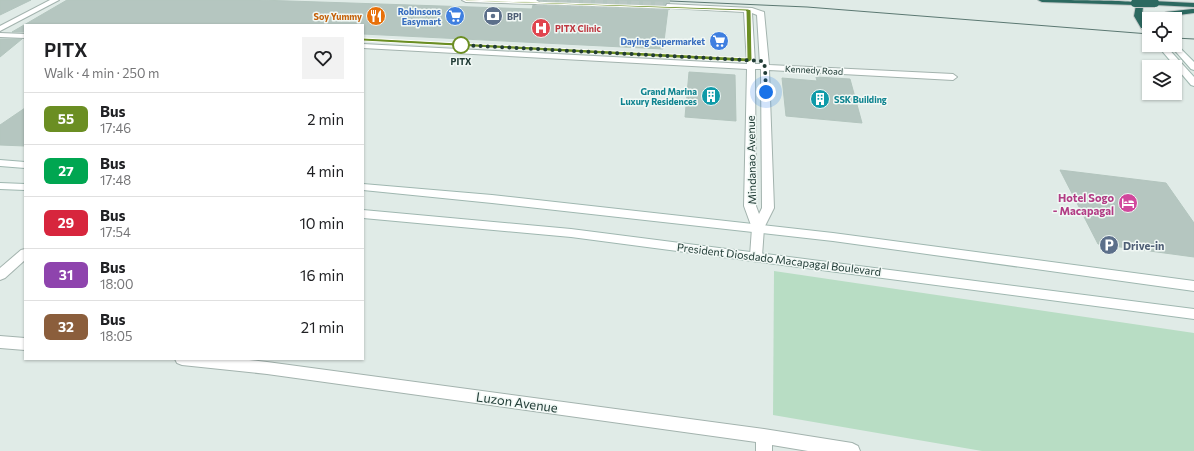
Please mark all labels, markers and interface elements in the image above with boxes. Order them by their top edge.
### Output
restaurant icon: Soy Yummy [365,5,387,27]
supermarket icon: Robinsons Easymart [444,5,466,27]
bank icon: BPI [482,5,504,27]
place label: Robinsons Easymart [398,6,441,27]
place label: Soy Yummy [314,11,362,22]
place label: BPI [507,11,522,22]
map controls [1142,12,1182,100]
button: locate [1142,12,1182,52]
hospital icon: PITX Clinic [530,17,552,39]
place label: PITX Clinic [555,23,601,34]
supermarket icon: Daying Supermarket [708,30,730,52]
marker: PITX [452,36,470,54]
place label: Daying Supermarket [620,36,705,47]
button: heart [302,37,344,79]
text: PITX [44,38,87,61]
place label: PITX [451,56,472,67]
button: layers [1142,60,1182,100]
street label: Kennedy Road [785,63,843,77]
text: Walk · 4 min · 250 m [44,65,159,81]
your location [756,82,776,102]
building icon: Grand Marina Luxury Residences [700,85,722,107]
place label: Grand Marina Luxury Residences [620,86,697,107]
building icon: SSK Building [809,88,831,110]
place label: SSK Building [834,94,887,105]
text: Bus [100,102,125,120]
text: 55 [58,110,74,127]
text: 2 min [307,110,344,128]
street label: Mindanao Avenue [744,115,758,205]
text: 17:46 [100,120,131,136]
text: Bus [100,154,125,172]
text: 27 [58,162,74,179]
text: 4 min [307,162,344,180]
text: 17:48 [100,172,131,188]
place label: Hotel Sogo - Macapagal [1053,191,1114,217]
hotel icon: Hotel Sogo - Macapagal [1117,192,1139,214]
text: Bus [100,206,125,224]
text: 29 [58,214,74,231]
text: 10 min [299,214,344,232]
text: 17:54 [100,224,131,240]
parking icon: Drive-in [1098,234,1120,256]
place label: Drive-in [1123,239,1164,252]
street label: President Diosdado Macapagal Boulevard [676,240,882,278]
text: Bus [100,258,125,276]
text: 31 [59,266,73,283]
text: 16 min [300,266,344,284]
text: 18:00 [100,276,133,292]
text: Bus [100,310,125,328]
text: 32 [58,318,74,335]
text: 21 min [301,318,344,336]
text: 18:05 [100,328,132,344]
street label: Luzon Avenue [475,388,559,416]

